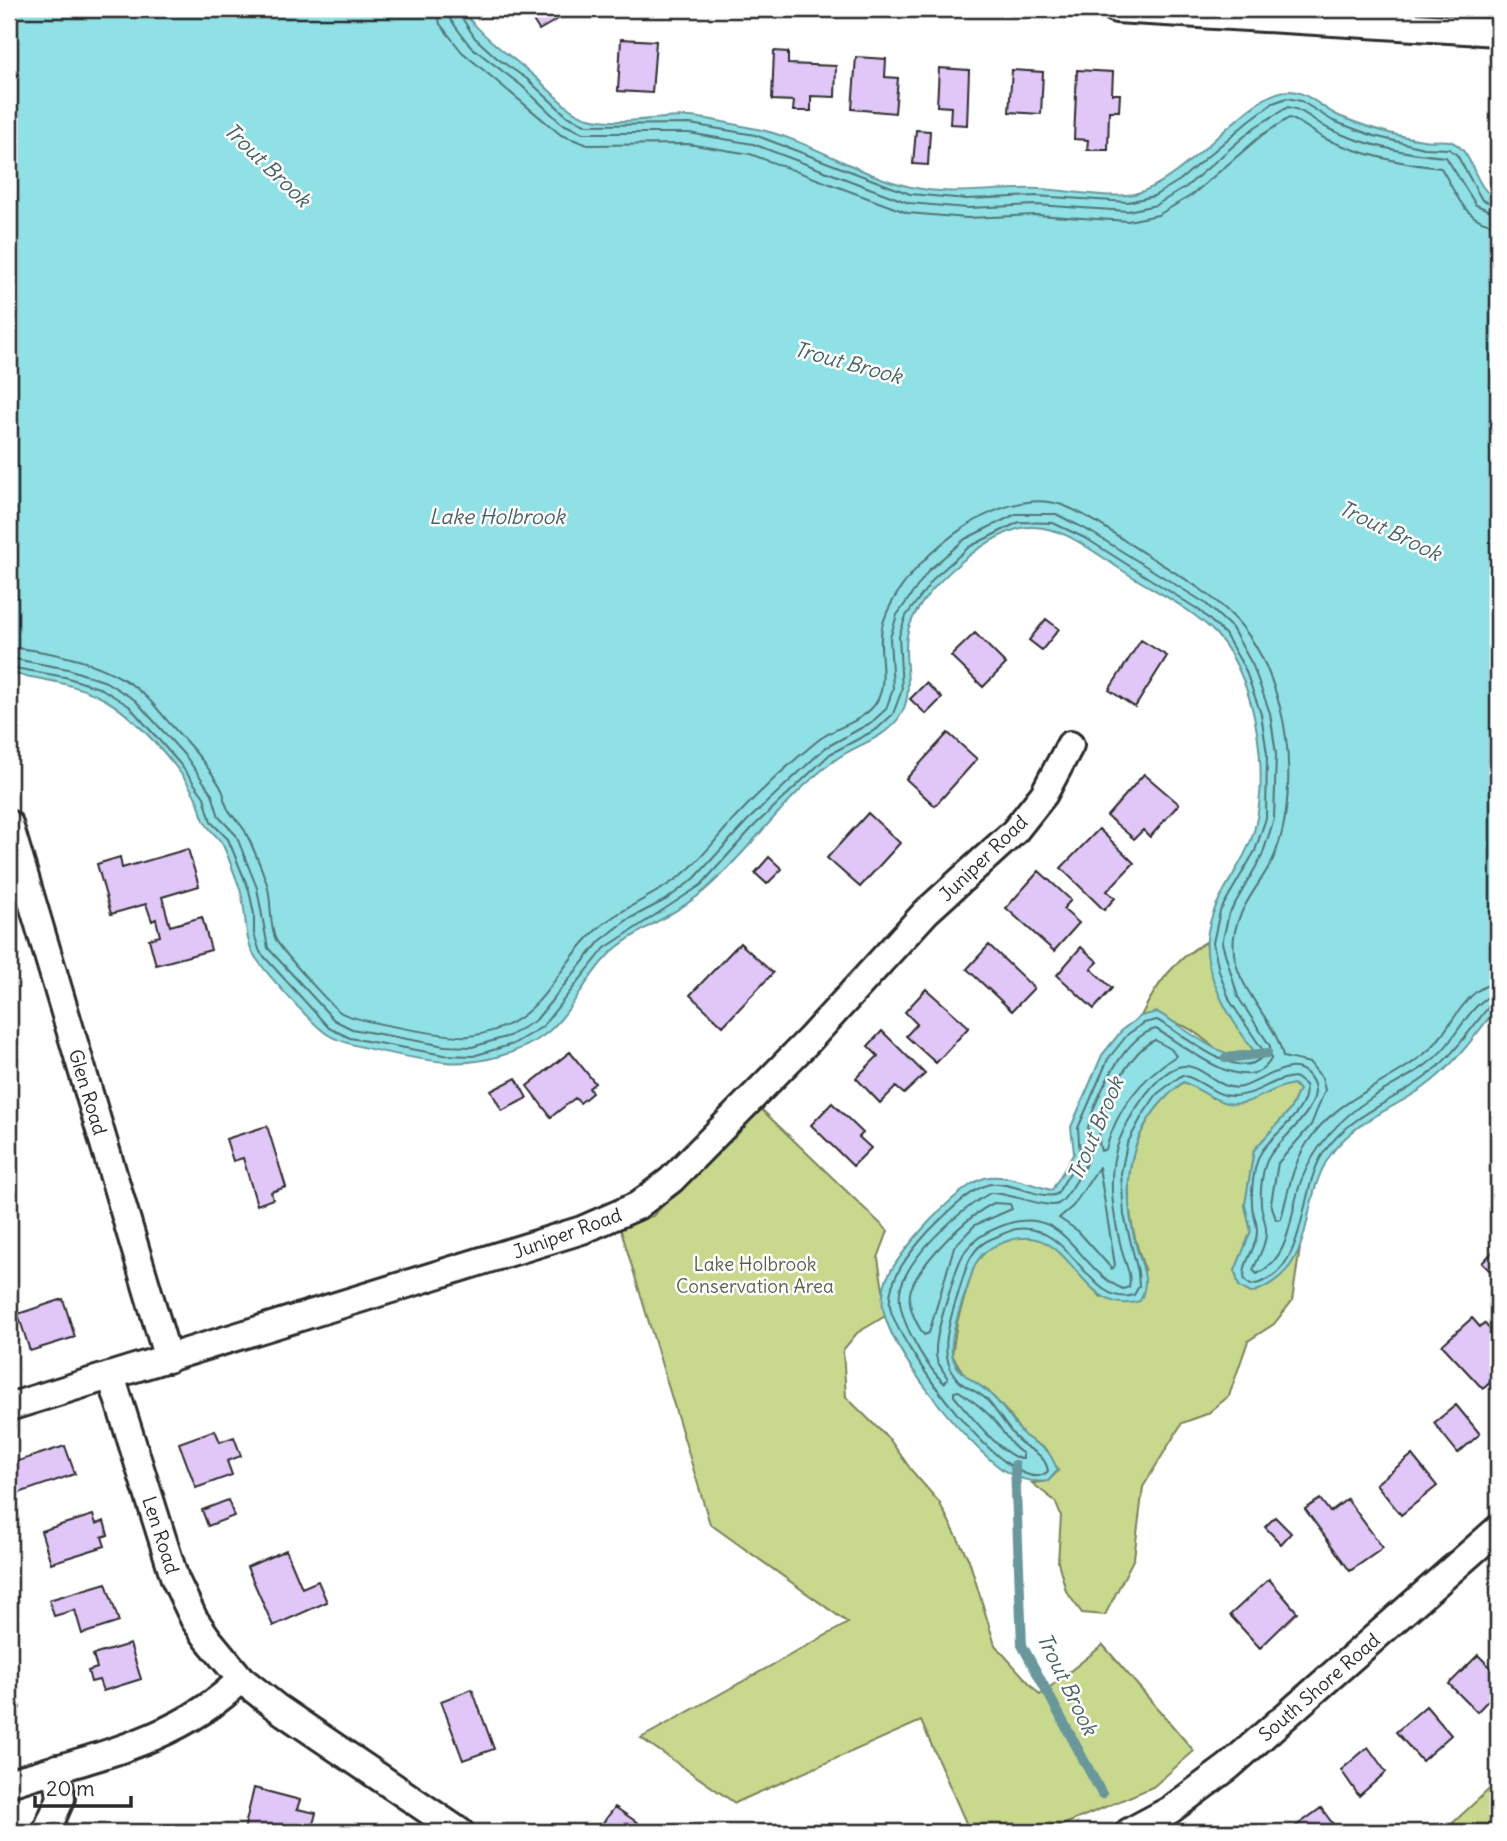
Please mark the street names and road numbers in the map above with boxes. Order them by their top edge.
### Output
street label: Juniper Road [934,810,1032,906]
street label: Glen Road [64,1046,112,1138]
street label: Juniper Road [509,1202,625,1264]
street label: Len Road [137,1493,185,1577]
street label: South Shore Road [1253,1628,1385,1746]

